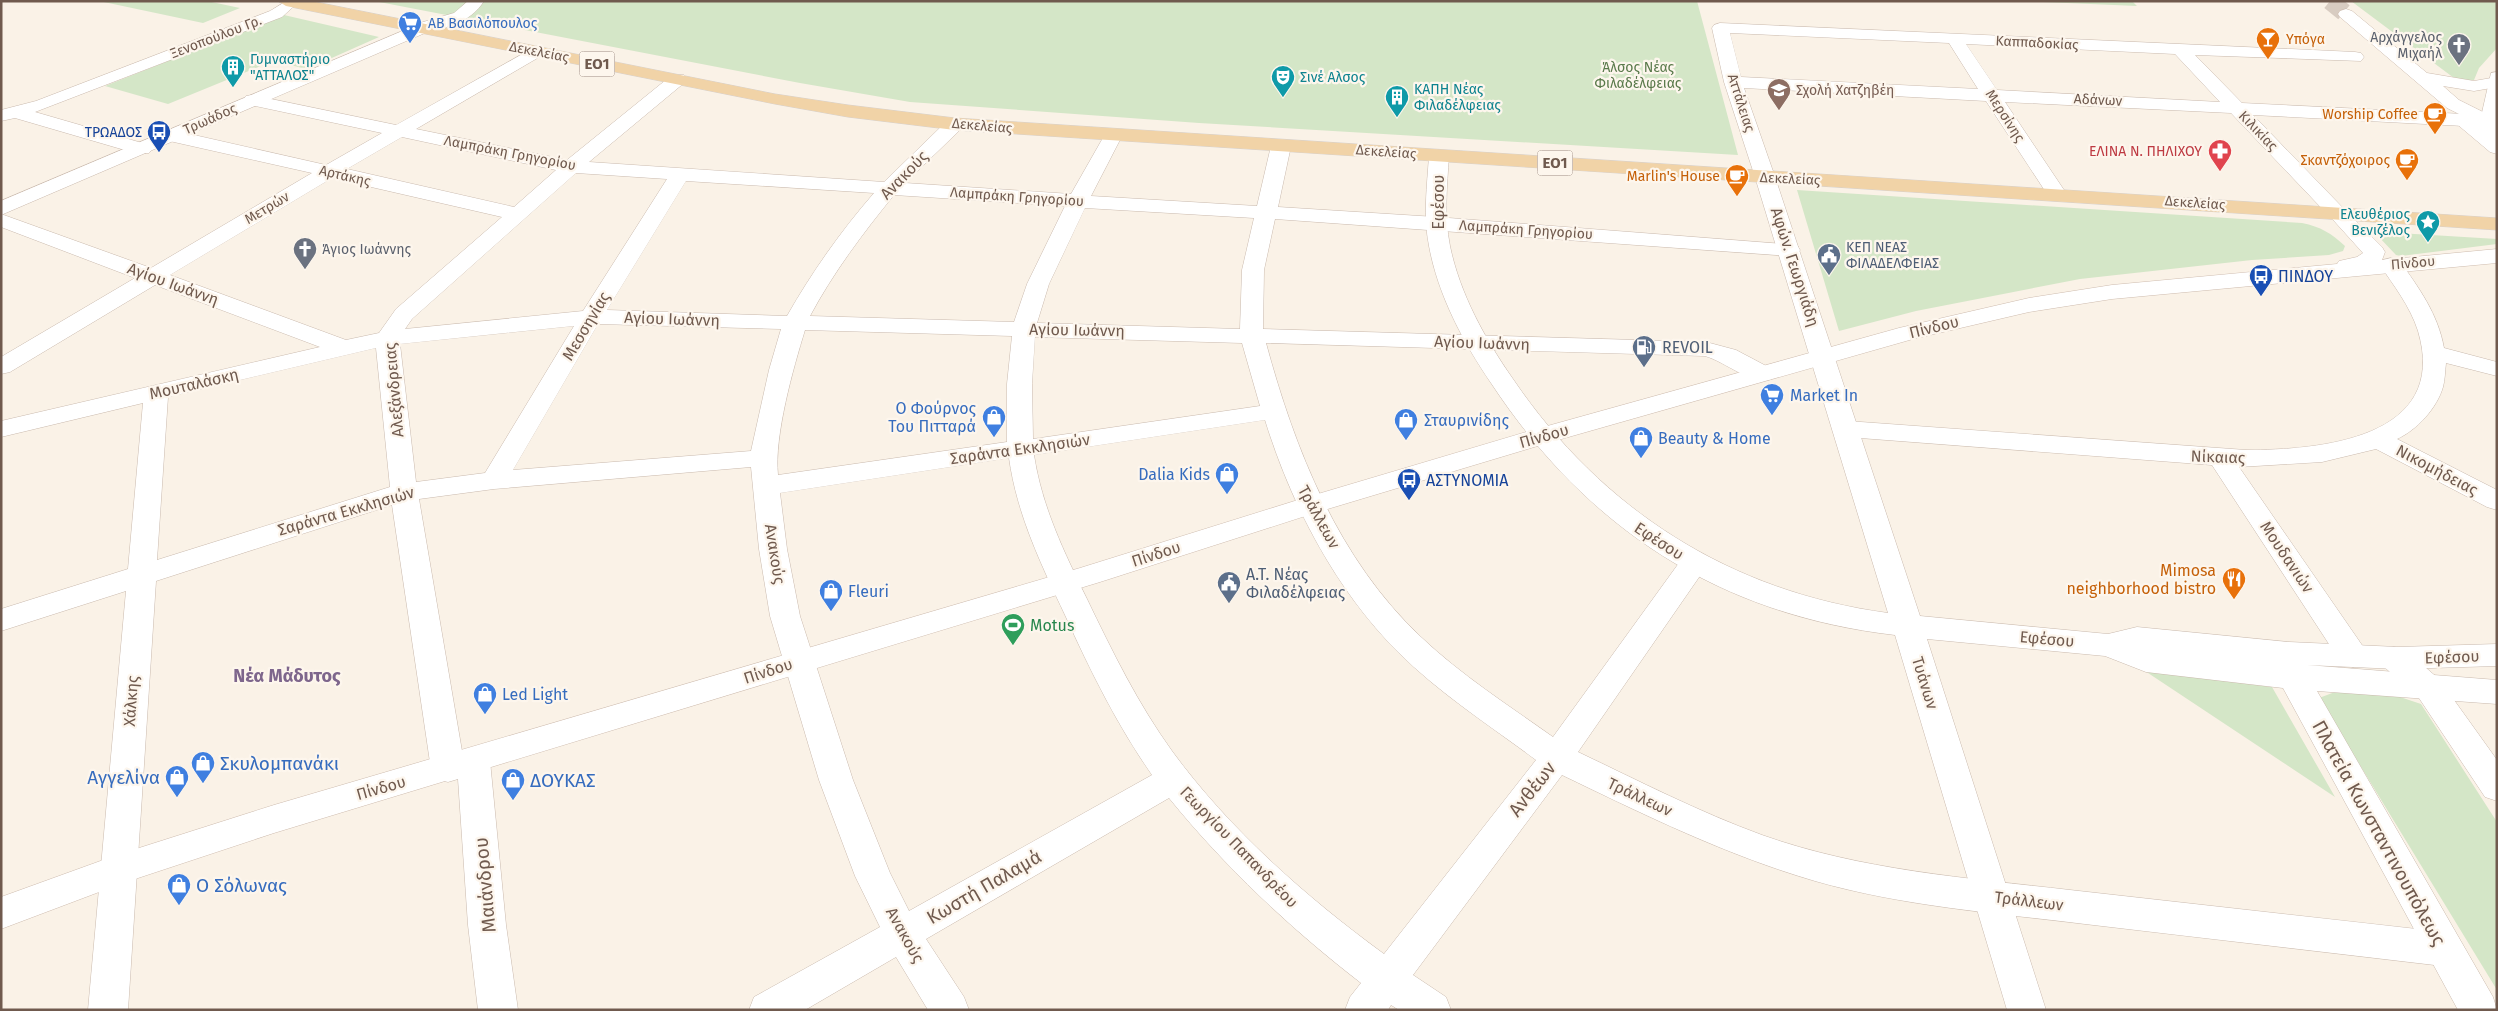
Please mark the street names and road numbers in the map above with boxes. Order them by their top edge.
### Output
street label: Ξενoπούλου Γρ. [168,12,264,62]
street label: Καππαδοκίας [1995,32,2079,54]
street label: Δεκελείας [508,38,571,66]
road number: ΕΟ1 [580,52,614,76]
street label: Αττάλειας [1724,72,1759,135]
street label: Μερσίνης [1982,87,2029,146]
street label: Αδάνων [2073,90,2123,110]
street label: Τρωάδος [181,100,240,138]
street label: Κιλικίας [2235,108,2281,155]
street label: Δεκελείας [951,115,1013,137]
street label: Λαμπράκη Γρηγορίου [443,132,577,174]
street label: Δεκελείας [1355,141,1417,163]
street label: Ανακούς [876,146,932,203]
road number: ΕΟ1 [1538,150,1572,176]
street label: Αρτάκης [318,162,373,190]
street label: Δεκελείας [1759,169,1821,189]
street label: Εφέσου [1429,175,1448,229]
street label: Λαμπράκη Γρηγορίου [950,184,1084,210]
street label: Μετρών [242,188,293,228]
street label: Δεκελείας [2164,192,2226,214]
street label: Αφών. Γεωργιάδη [1767,205,1823,329]
street label: Λαμπράκη Γρηγορίου [1459,217,1593,243]
street label: Πίνδου [2390,253,2436,273]
street label: Αγίου Ιωάννη [125,259,221,309]
street label: Μεσσηνίας [558,288,614,364]
street label: Αγίου Ιωάννη [624,308,720,330]
street label: Πίνδου [1907,312,1961,342]
street label: Αγίου Ιωάννη [1029,320,1125,340]
street label: Αγίου Ιωάννη [1434,332,1530,354]
street label: Αλεξάνδρειας [380,341,408,438]
street label: Μουταλάσκη [147,365,241,403]
street label: Πίνδου [1517,420,1571,452]
street label: Σαράντα Εκκλησιών [949,430,1091,468]
street label: Νικομήδειας [2393,441,2482,500]
street label: Νίκαιας [2190,447,2246,467]
street label: Σαράντα Εκκλησιών [276,482,417,540]
street label: Τράλλεων [1294,482,1344,552]
street label: Εφέσου [1631,518,1687,564]
street label: Μουδανιών [2256,518,2318,597]
street label: Ανακούς [761,523,789,586]
street label: Πίνδου [1129,537,1183,571]
street label: Εφέσου [2019,627,2075,651]
street label: Εφέσου [2424,647,2480,667]
street label: Πίνδου [741,654,795,688]
street label: Τυάνων [1908,654,1942,712]
street label: Χάλκης [120,674,142,727]
street label: Πλατεία Κωνσταντινουπόλεως [2307,716,2451,950]
street label: Ανθέων [1503,757,1561,821]
street label: Πίνδου [354,772,408,804]
street label: Τράλλεων [1605,774,1676,820]
street label: Γεωργίου Παπανδρέου [1176,782,1302,912]
street label: Μαιάνδρου [469,836,501,934]
street label: Κωστή Παλαμά [923,845,1045,929]
street label: Τράλλεων [1993,887,2065,915]
street label: Ανακούς [882,904,928,967]

